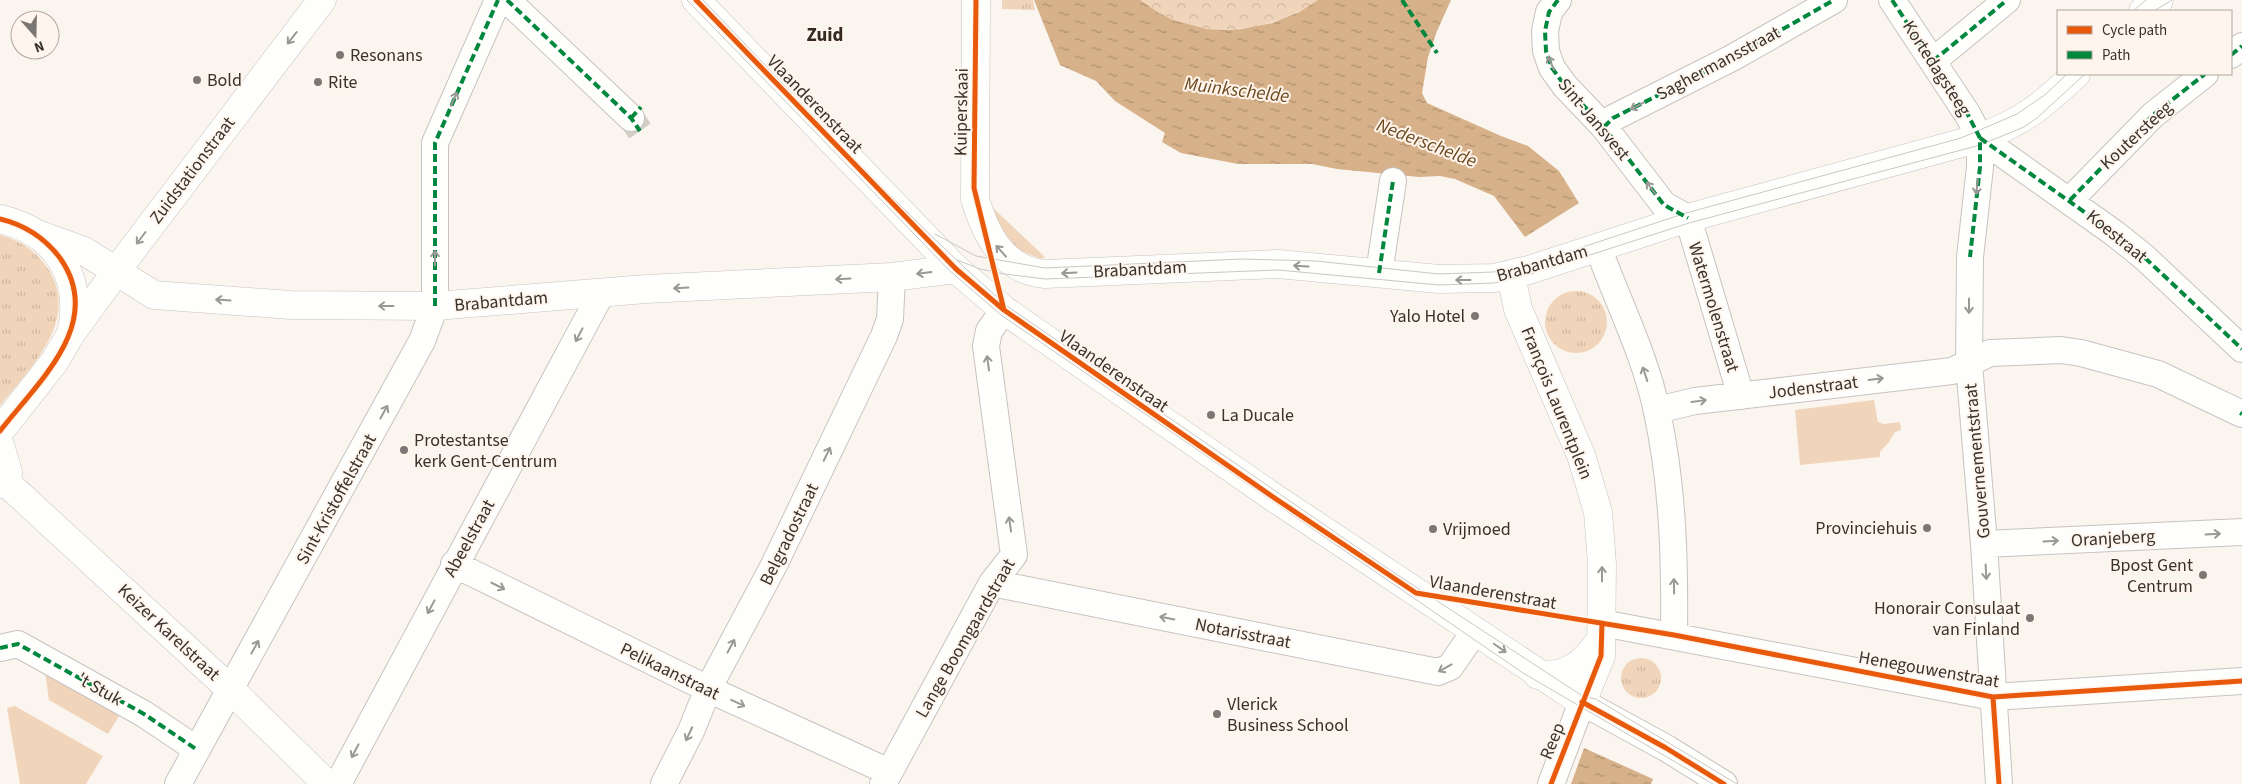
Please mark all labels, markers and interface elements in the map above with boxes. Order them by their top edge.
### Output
north arrow [10,10,60,60]
legend [2057,10,2232,75]
street label: Kortedagsteeg [1896,16,1977,121]
street label: Saghermansstraat [1652,20,1785,107]
text: Cycle path [2102,20,2167,41]
district label: Zuid [807,22,843,49]
one-way arrow [286,32,297,45]
text: N [31,35,47,57]
place label: Resonans [350,43,423,68]
text: Path [2102,45,2130,66]
marker: Resonans [334,49,346,61]
street label: Vlaanderenstraat [761,49,868,159]
one-way arrow [1546,56,1555,71]
place label: Bold [207,68,242,93]
street label: Kuiperskaai [948,68,975,156]
place label: Rite [328,70,358,95]
water label: Muinkschelde [1183,71,1291,110]
street label: Sint-Jansvest [1552,73,1635,166]
marker: Bold [191,74,203,86]
marker: Rite [312,76,324,88]
one-way arrow [449,92,459,107]
street label: Koutersteeg [2095,95,2178,175]
one-way arrow [1630,102,1645,111]
street label: Zuidstationstraat [144,112,241,229]
water label: Nederschelde [1372,112,1481,175]
one-way arrow [1972,178,1982,194]
one-way arrow [1645,182,1656,195]
street label: Koestraat [2081,204,2153,269]
one-way arrow [136,231,146,245]
street label: Brabantdam [1494,239,1591,288]
street label: Watermolenstraat [1682,239,1745,375]
one-way arrow [996,245,1007,258]
one-way arrow [430,250,440,266]
street label: Brabantdam [1092,255,1188,284]
one-way arrow [1293,261,1309,270]
one-way arrow [916,268,932,278]
one-way arrow [1061,268,1077,277]
one-way arrow [835,275,851,284]
one-way arrow [1455,275,1471,285]
one-way arrow [673,283,689,292]
street label: Brabantdam [453,285,549,318]
one-way arrow [216,296,232,305]
one-way arrow [1964,297,1974,313]
one-way arrow [378,301,394,311]
place label: Yalo Hotel [1389,304,1465,329]
marker: Yalo Hotel [1469,310,1481,322]
street label: François Laurentplein [1514,323,1599,483]
street label: Vlaanderenstraat [1054,324,1174,419]
one-way arrow [574,328,584,343]
one-way arrow [983,356,993,372]
one-way arrow [1640,367,1650,383]
street label: Jodenstraat [1767,370,1859,405]
one-way arrow [1868,374,1884,384]
street label: Gouvernementstraat [1958,382,1997,540]
one-way arrow [1690,396,1706,406]
place label: La Ducale [1221,403,1294,428]
one-way arrow [379,405,389,420]
marker: La Ducale [1205,409,1217,421]
place label: Protestantse kerk Gent-Centrum [414,428,557,474]
street label: Sint-Kristoffelstraat [290,429,383,569]
marker: Protestantse kerk Gent-Centrum [398,444,410,456]
one-way arrow [823,447,833,462]
street label: Belgradostraat [754,479,825,590]
street label: Abeelstraat [438,495,501,582]
place label: Provinciehuis [1815,516,1917,541]
one-way arrow [1005,517,1015,533]
place label: Vrijmoed [1443,517,1511,542]
marker: Provinciehuis [1921,522,1933,534]
marker: Vrijmoed [1427,523,1439,535]
street label: Oranjeberg [2070,524,2156,553]
one-way arrow [2205,529,2221,538]
one-way arrow [2042,536,2058,546]
place label: Bpost Gent Centrum [2110,553,2193,599]
street label: Lange Boomgaardstraat [910,554,1021,722]
one-way arrow [1982,564,1991,580]
one-way arrow [1597,566,1607,582]
street label: Vlaanderenstraat [1427,569,1558,616]
marker: Bpost Gent Centrum [2197,569,2209,581]
street label: Keizer Karelstraat [112,578,225,687]
one-way arrow [1669,578,1678,594]
one-way arrow [490,582,505,591]
place label: Honorair Consulaat van Finland [1874,596,2020,642]
one-way arrow [426,599,435,614]
street label: Notarisstraat [1193,612,1293,655]
marker: Honorair Consulaat van Finland [2024,612,2036,624]
one-way arrow [1159,613,1175,622]
street label: Pelikaanstraat [616,637,724,706]
one-way arrow [250,639,260,654]
one-way arrow [726,639,736,654]
one-way arrow [1493,643,1507,653]
street label: Henegouwenstraat [1857,645,2001,694]
one-way arrow [1437,663,1452,673]
street label: 't Stuk [73,667,127,712]
place label: Vlerick Business School [1227,692,1349,738]
one-way arrow [730,699,745,709]
marker: Vlerick Business School [1211,708,1223,720]
street label: Reep [1534,719,1571,763]
one-way arrow [684,726,693,741]
one-way arrow [350,743,360,758]

